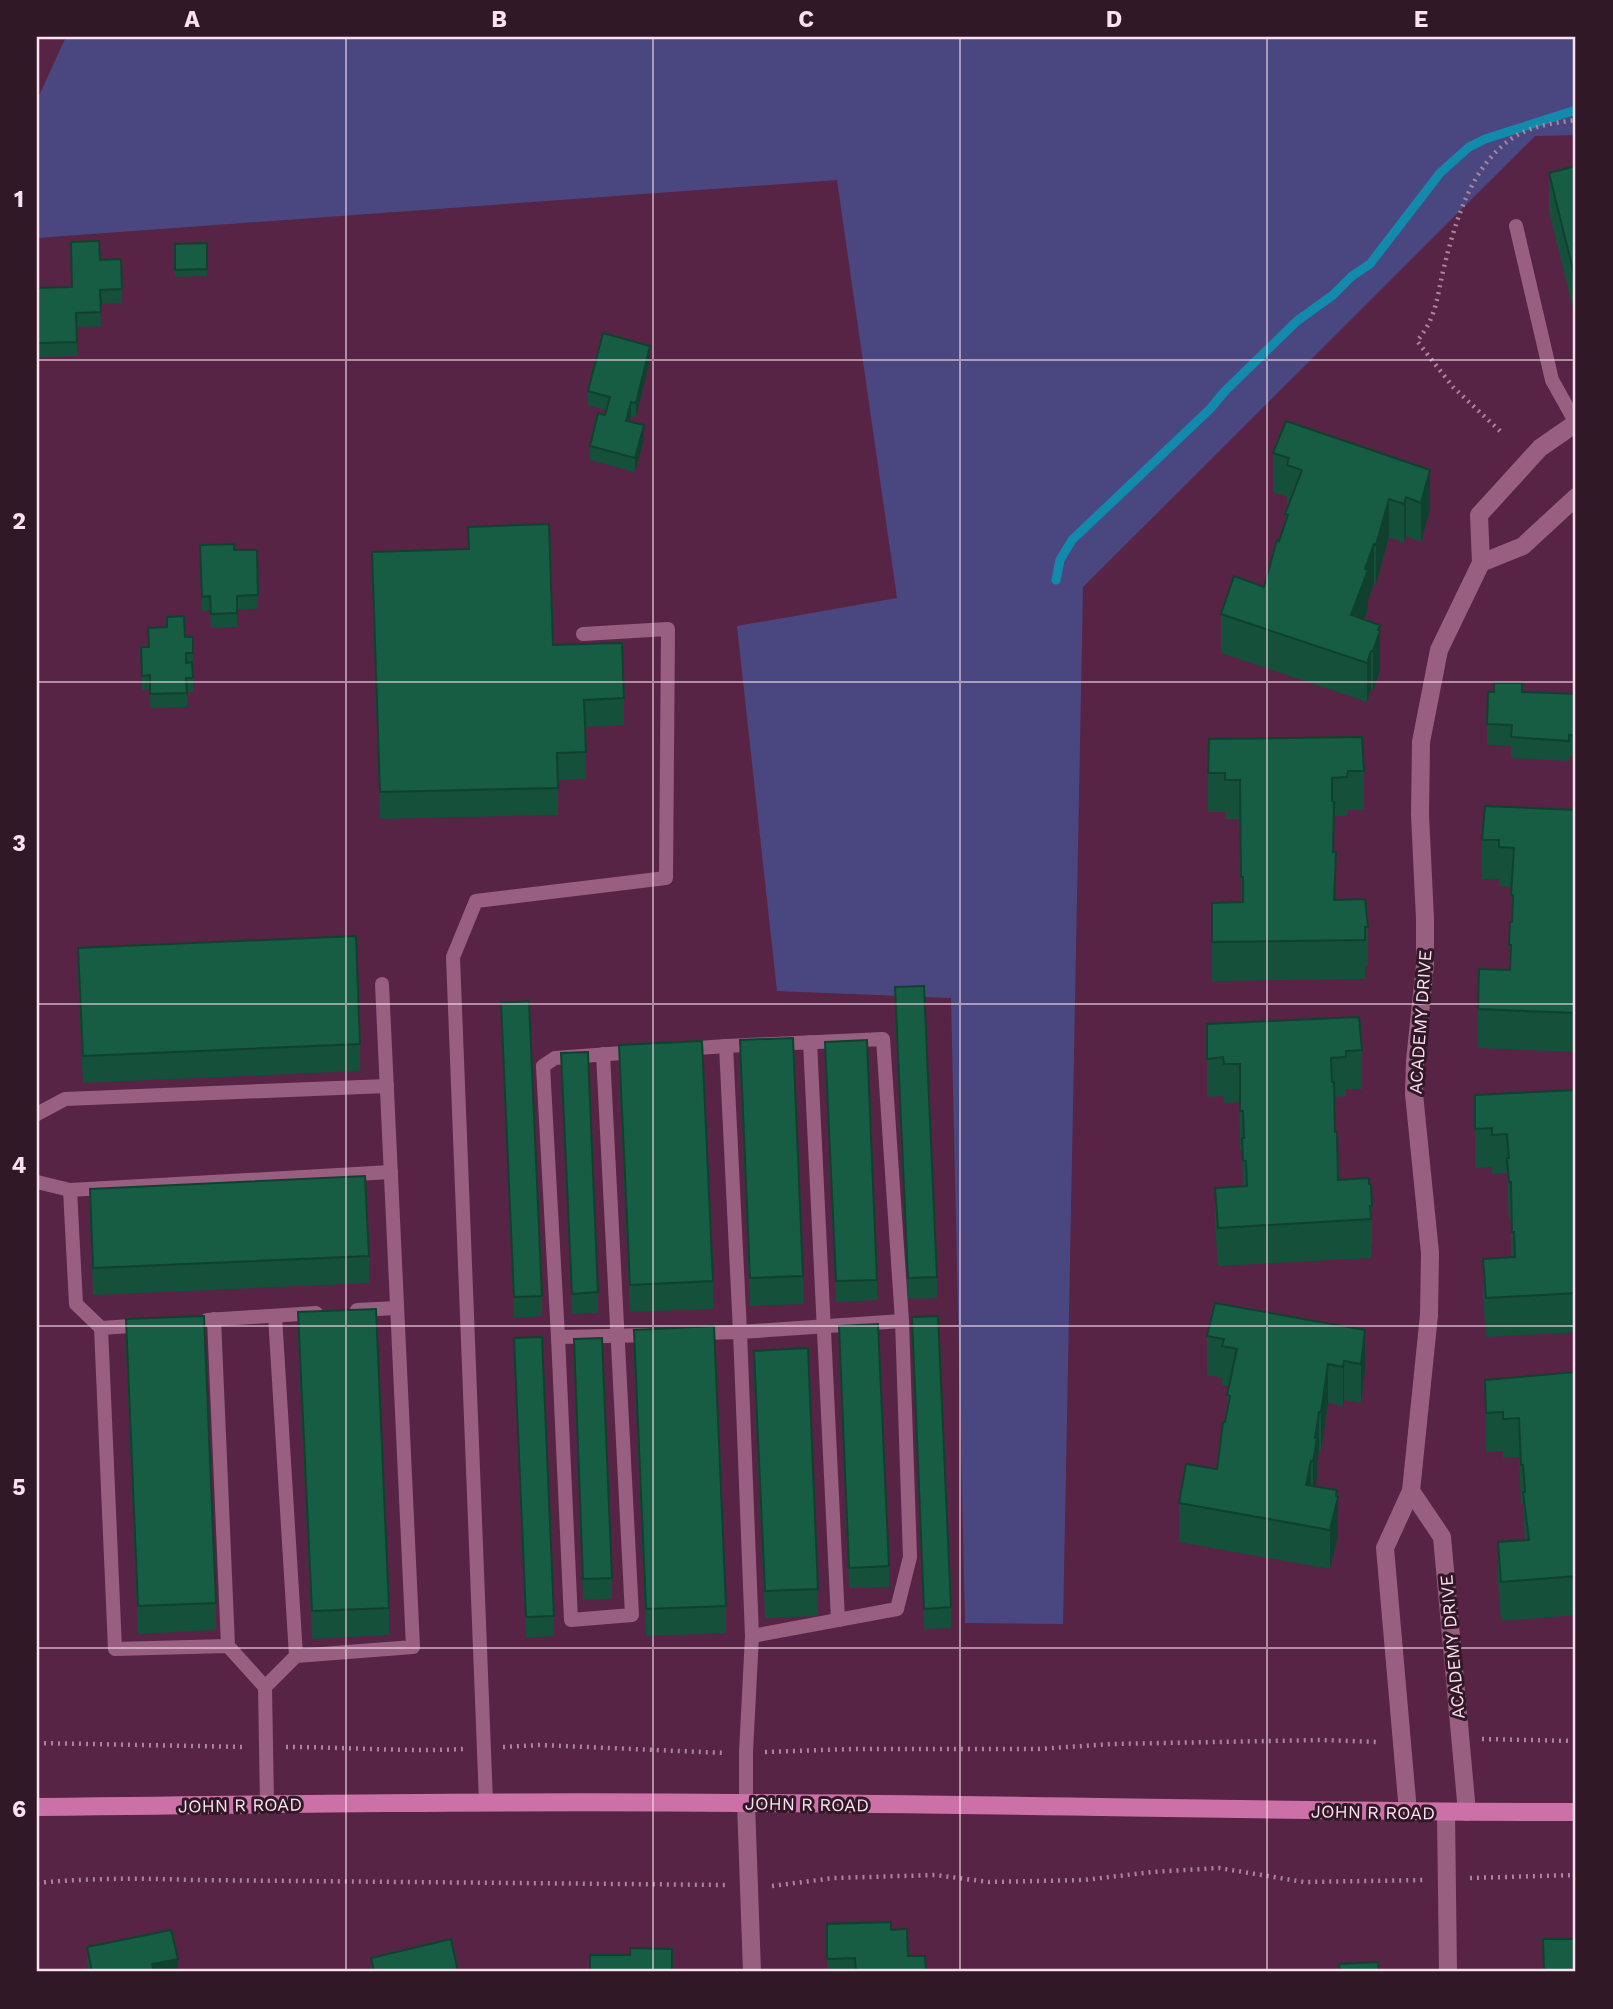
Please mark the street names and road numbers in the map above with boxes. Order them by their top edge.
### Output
street label: ACADEMY DRIVE [1404,949,1436,1095]
street label: ACADEMY DRIVE [1435,1574,1469,1720]
street label: JOHN R ROAD [745,1792,869,1816]
street label: JOHN R ROAD [178,1793,302,1817]
street label: JOHN R ROAD [1311,1800,1435,1824]

